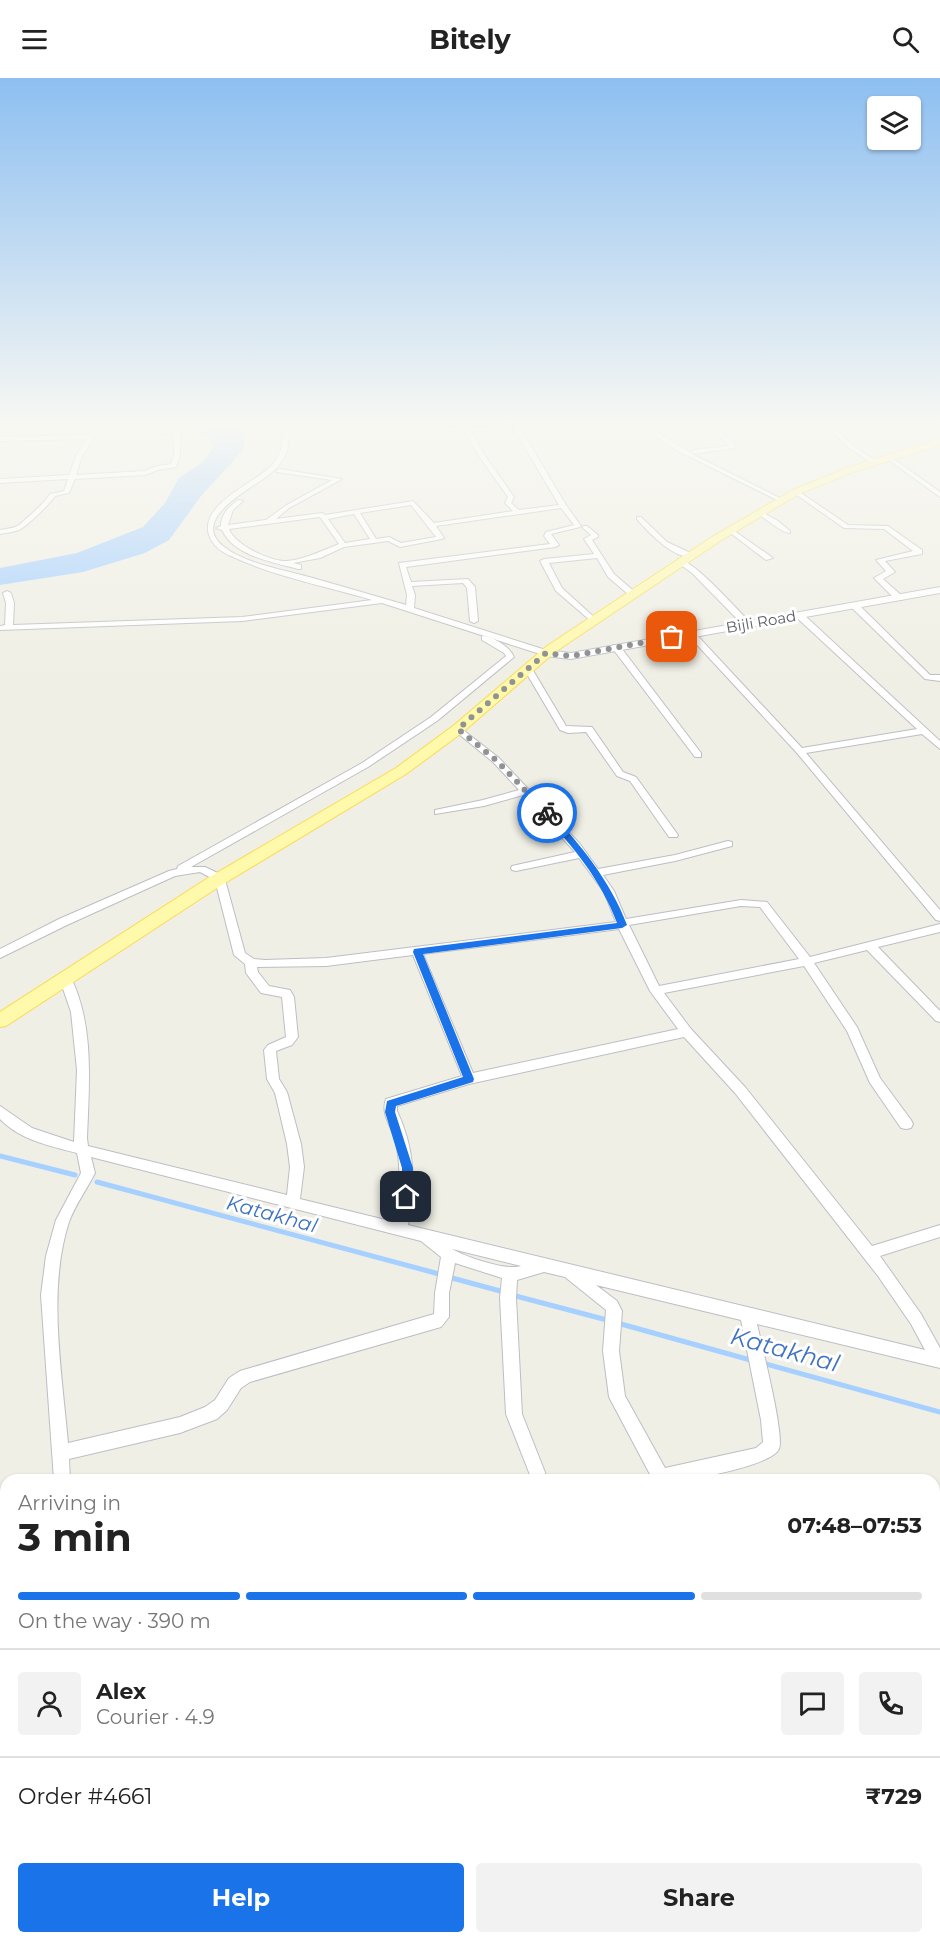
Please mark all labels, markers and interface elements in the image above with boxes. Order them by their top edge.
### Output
icon: menu [18,23,51,56]
text: Bitely [429,23,511,56]
icon: search [889,23,922,56]
map controls [867,96,921,150]
button: layers [867,96,921,150]
street label: Bijli Road [724,606,797,637]
pin [646,611,697,662]
icon: bag [655,620,688,653]
courier [517,783,577,843]
icon: bike [531,797,564,830]
pin [380,1171,431,1222]
icon: home [389,1180,422,1213]
water label: Katakhal [224,1190,321,1238]
water label: Katakhal [727,1321,843,1378]
text: Arriving in [18,1491,121,1515]
text: 07:48–07:53 [787,1512,922,1539]
text: 3 min [18,1513,132,1561]
text: On the way · 390 m [18,1609,211,1633]
button: person [18,1672,81,1735]
button: chat [781,1672,844,1735]
button: phone [859,1672,922,1735]
text: Alex [96,1678,146,1705]
text: Courier · 4.9 [96,1705,215,1729]
text: Order #4661 [18,1783,152,1810]
text: ₹729 [865,1783,922,1810]
button: Help [18,1863,464,1932]
button: Share [476,1863,922,1932]

